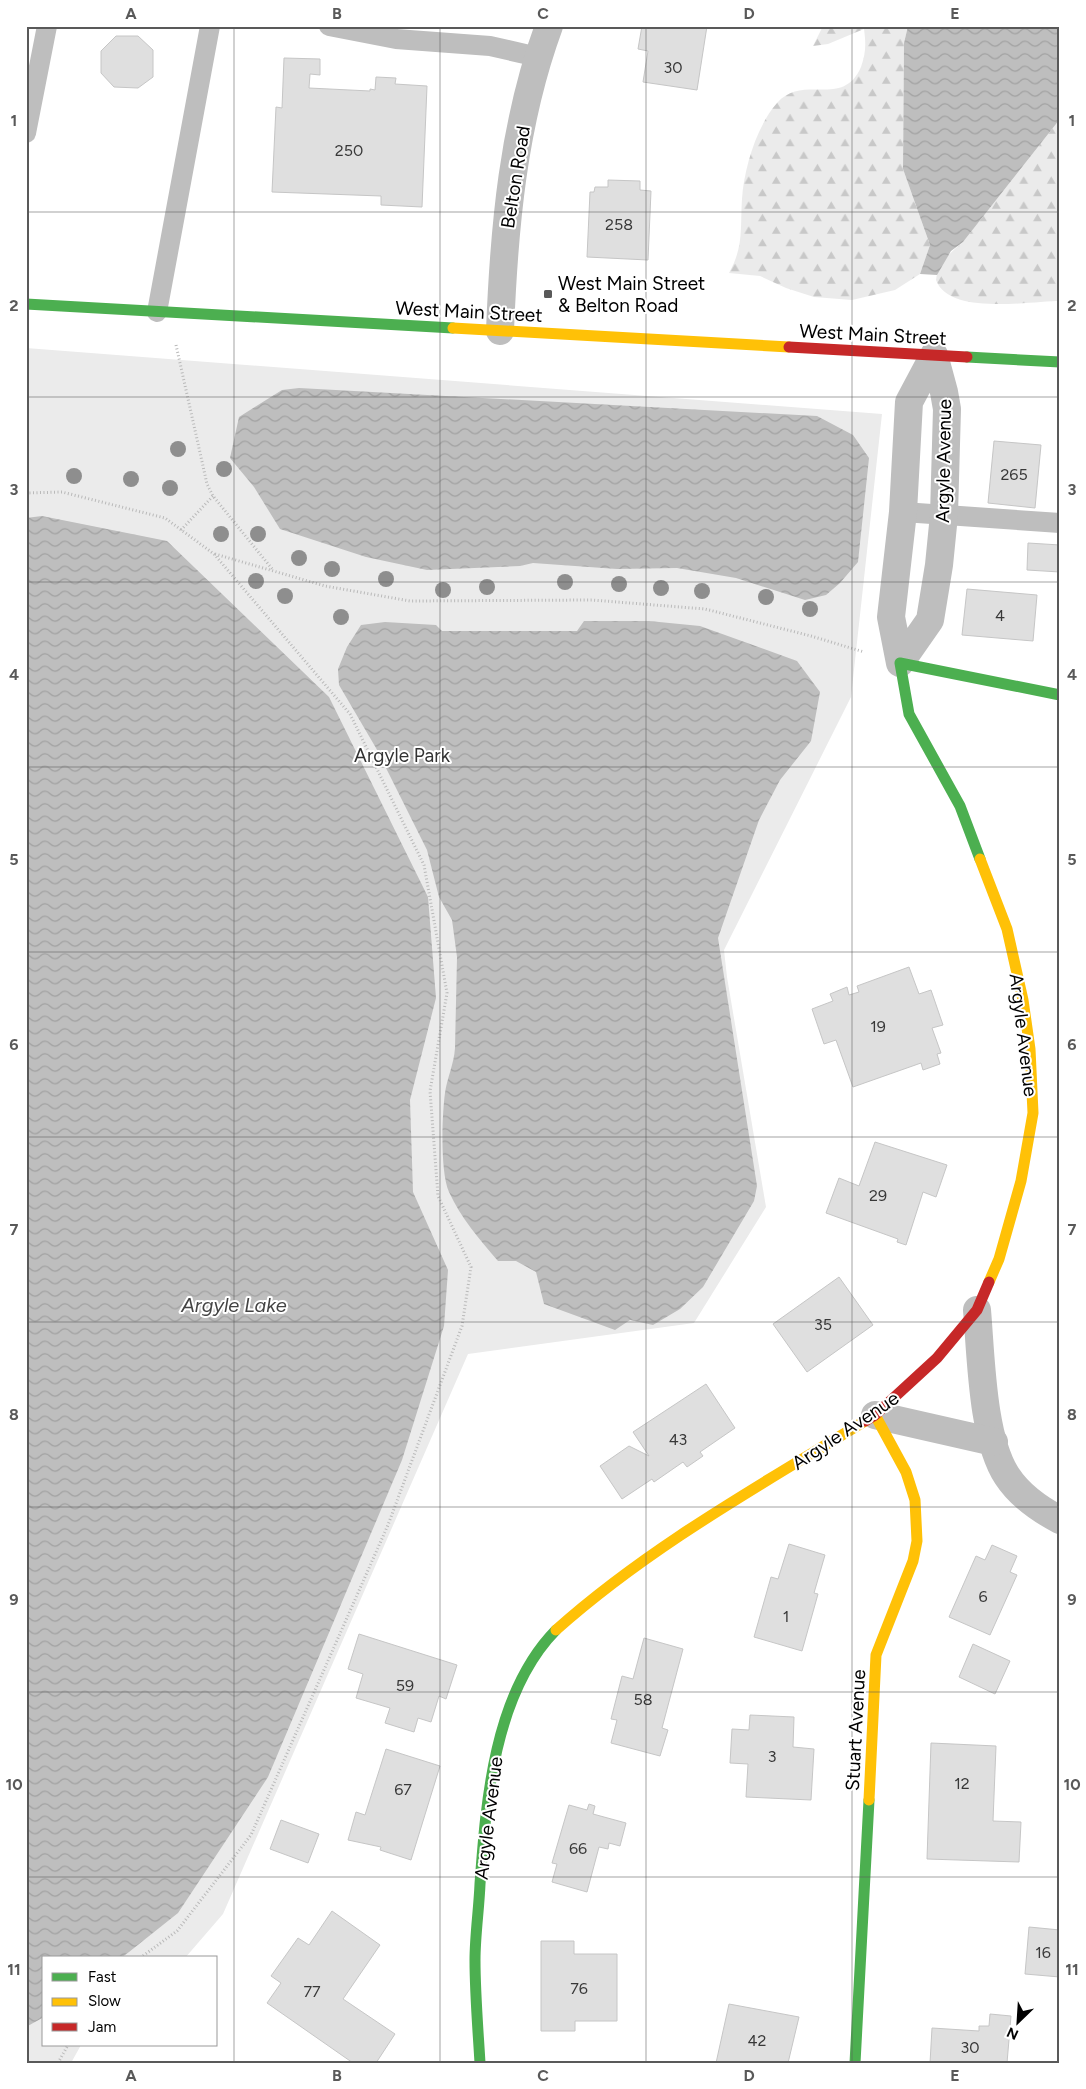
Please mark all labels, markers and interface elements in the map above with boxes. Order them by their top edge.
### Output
text: A [125,4,137,23]
text: B [332,4,342,23]
text: C [537,4,549,23]
text: D [743,4,755,23]
text: E [950,4,960,23]
house number: 30 [664,58,682,77]
text: 1 [11,111,17,130]
text: 1 [1069,111,1075,130]
street label: Belton Road [496,124,535,230]
house number: 250 [335,141,363,160]
house number: 258 [605,215,633,234]
place label: West Main Street & Belton Road [558,272,705,317]
marker: West Main Street & Belton Road [542,288,554,300]
text: 2 [9,296,19,315]
street label: West Main Street [395,296,543,327]
text: 2 [1067,296,1077,315]
street label: West Main Street [799,319,947,350]
street label: Argyle Avenue [931,399,956,523]
house number: 265 [1000,465,1028,484]
text: 3 [10,480,19,499]
text: 3 [1068,480,1077,499]
house number: 4 [995,606,1005,625]
text: 4 [9,665,19,684]
text: 4 [1067,665,1077,684]
park label: Argyle Park [354,744,451,767]
text: 5 [9,850,19,869]
text: 5 [1067,850,1077,869]
street label: Argyle Avenue [1005,972,1042,1098]
house number: 19 [870,1017,886,1036]
text: 6 [9,1035,19,1054]
text: 6 [1067,1035,1077,1054]
house number: 29 [869,1186,887,1205]
text: 7 [10,1220,19,1239]
text: 7 [1068,1220,1077,1239]
water label: Argyle Lake [180,1293,287,1317]
house number: 35 [814,1315,832,1334]
street label: Argyle Avenue [787,1386,903,1475]
text: 8 [9,1405,19,1424]
text: 8 [1067,1405,1077,1424]
house number: 43 [669,1430,687,1449]
house number: 6 [978,1587,988,1606]
text: 9 [9,1590,19,1609]
text: 9 [1067,1590,1077,1609]
house number: 1 [783,1607,789,1626]
street label: Stuart Avenue [841,1669,870,1791]
house number: 59 [396,1676,414,1695]
house number: 58 [633,1690,653,1709]
house number: 3 [768,1747,776,1766]
street label: Argyle Avenue [470,1755,507,1881]
house number: 12 [954,1774,970,1793]
text: 10 [5,1775,23,1794]
text: 10 [1063,1775,1081,1794]
house number: 67 [394,1780,412,1799]
house number: 66 [569,1839,587,1858]
house number: 16 [1035,1943,1051,1962]
legend [42,1956,218,2046]
text: 11 [7,1960,21,1979]
text: 11 [1065,1960,1079,1979]
text: Fast [88,1968,117,1986]
house number: 76 [570,1979,588,1998]
house number: 77 [303,1982,321,2001]
text: Slow [88,1992,121,2010]
north arrow [994,1996,1044,2046]
text: Jam [88,2018,116,2036]
text: N [1004,2023,1021,2043]
house number: 42 [748,2031,766,2050]
house number: 30 [961,2038,979,2057]
text: A [125,2066,137,2085]
text: B [332,2066,342,2085]
text: C [537,2066,549,2085]
text: D [743,2066,755,2085]
text: E [950,2066,960,2085]

